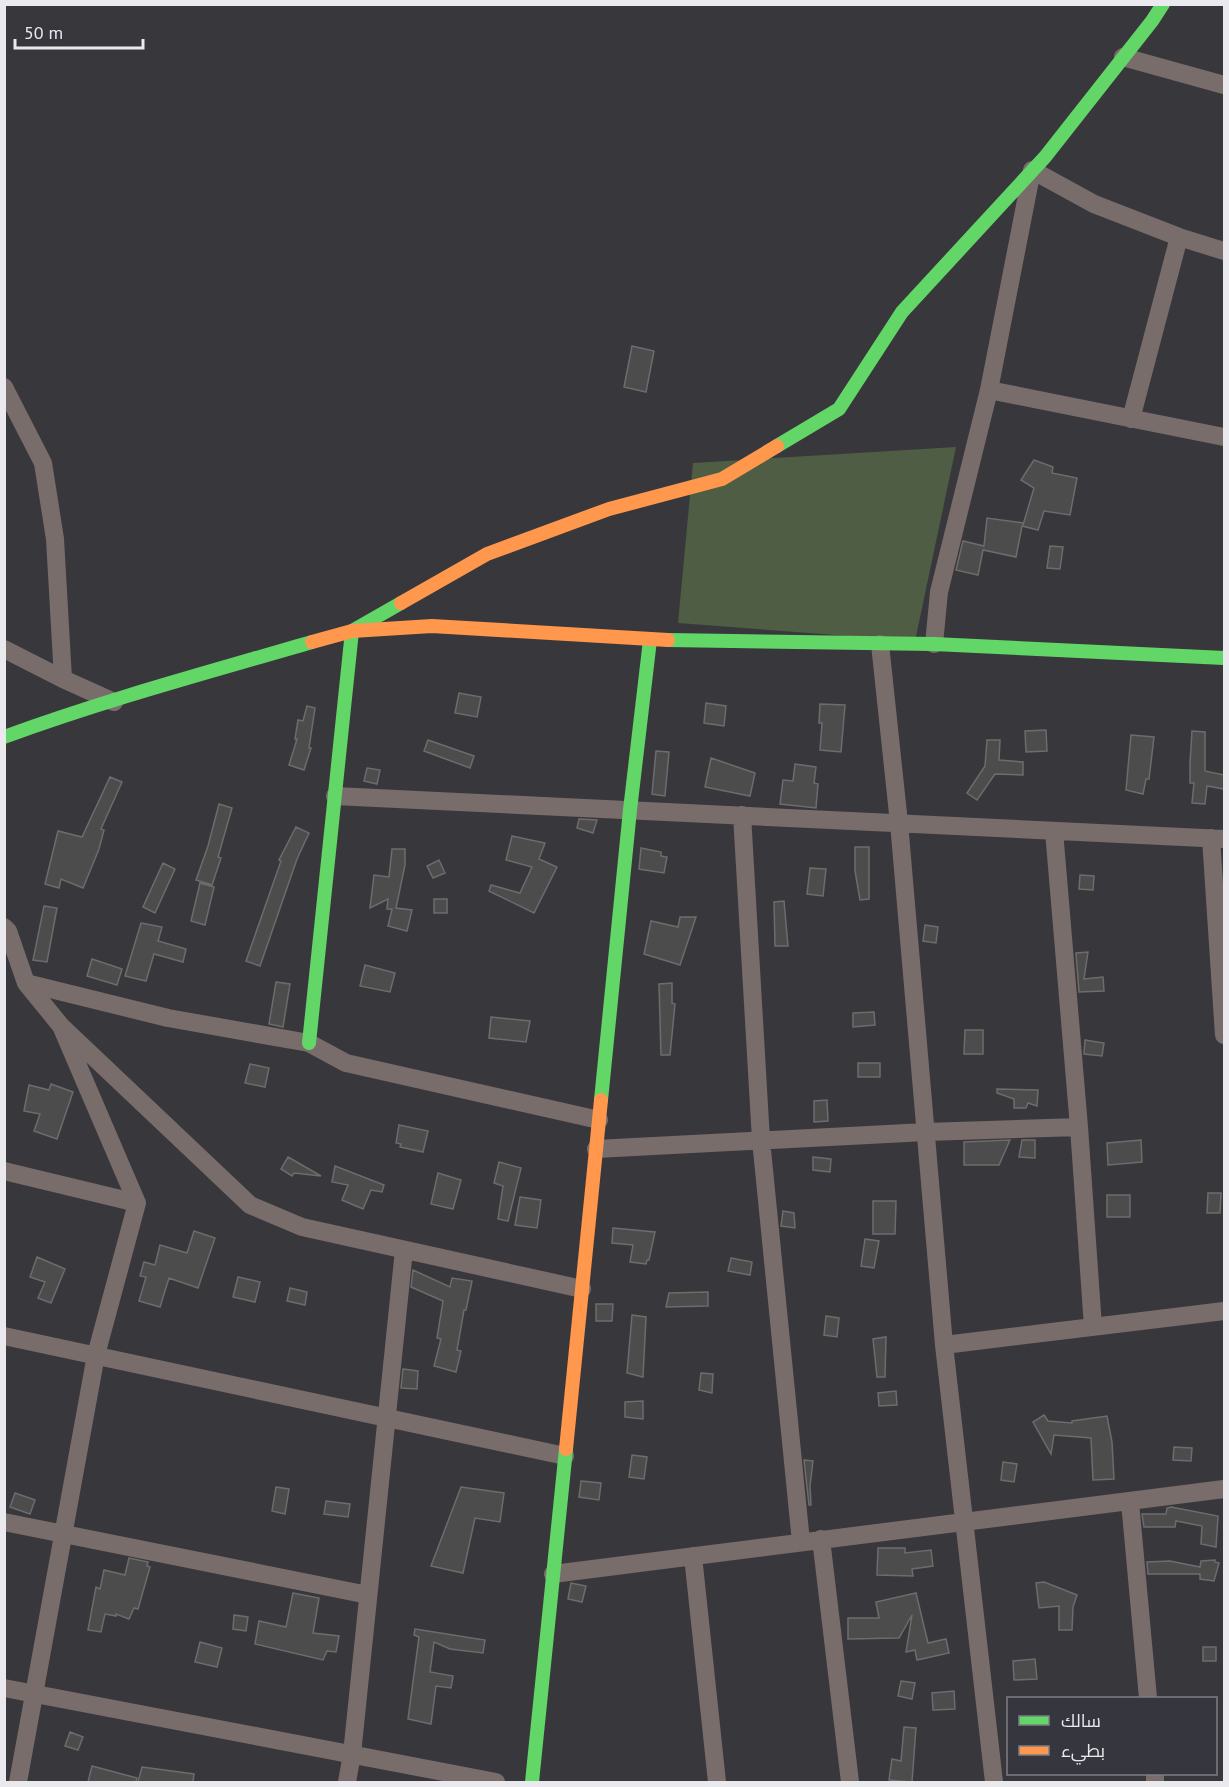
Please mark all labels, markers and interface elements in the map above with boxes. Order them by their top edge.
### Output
scale bar [15,12,142,50]
text: 50 m [24,21,63,44]
legend [1007,1697,1217,1775]
text: سالك [1061,1709,1101,1732]
text: بطيء [1061,1739,1105,1765]

